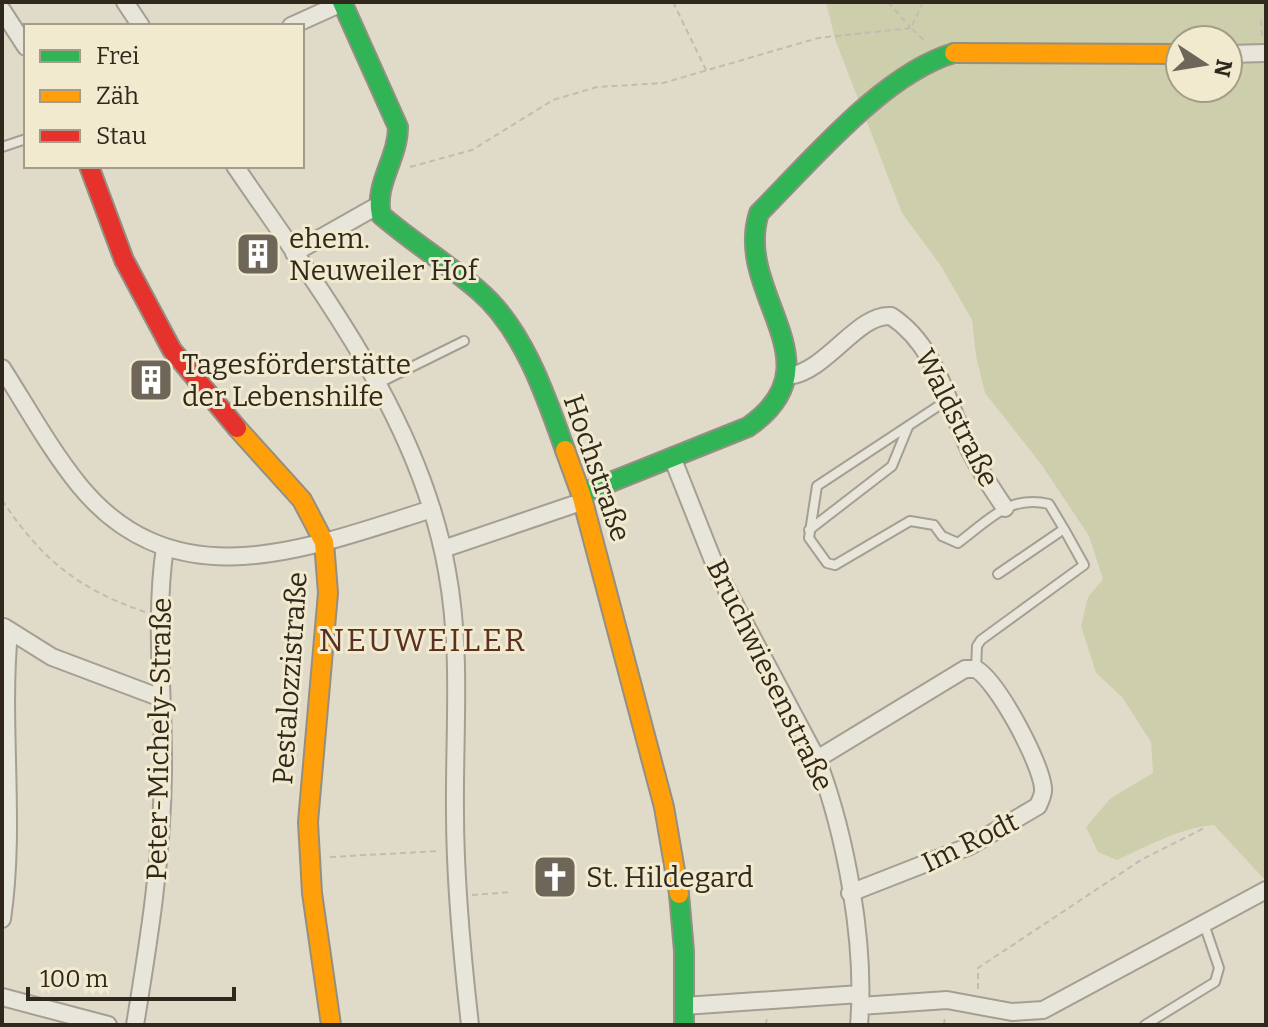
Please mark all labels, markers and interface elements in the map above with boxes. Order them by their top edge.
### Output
legend [24,24,304,168]
north arrow [1164,24,1244,104]
text: Frei [96,42,139,70]
text: N [1208,57,1238,79]
text: Zäh [96,82,139,110]
text: Stau [96,122,147,150]
place label: ehem. Neuweiler Hof [289,222,480,287]
building icon: ehem. Neuweiler Hof [234,230,282,278]
street label: Waldstraße [908,344,1006,492]
place label: Tagesförderstätte der Lebenshilfe [182,348,411,413]
building icon: Tagesförderstätte der Lebenshilfe [127,356,175,404]
street label: Hochstraße [557,390,637,546]
street label: Bruchwiesenstraße [700,554,840,796]
street label: Pestalozzistraße [266,571,314,785]
street label: Peter-Michely-Straße [140,597,178,881]
district label: NEUWEILER [319,621,527,659]
street label: Im Rodt [917,805,1023,879]
church icon: St. Hildegard [531,853,579,901]
place label: St. Hildegard [586,861,754,894]
scale bar [28,951,234,1001]
text: 100 m [40,965,108,993]

